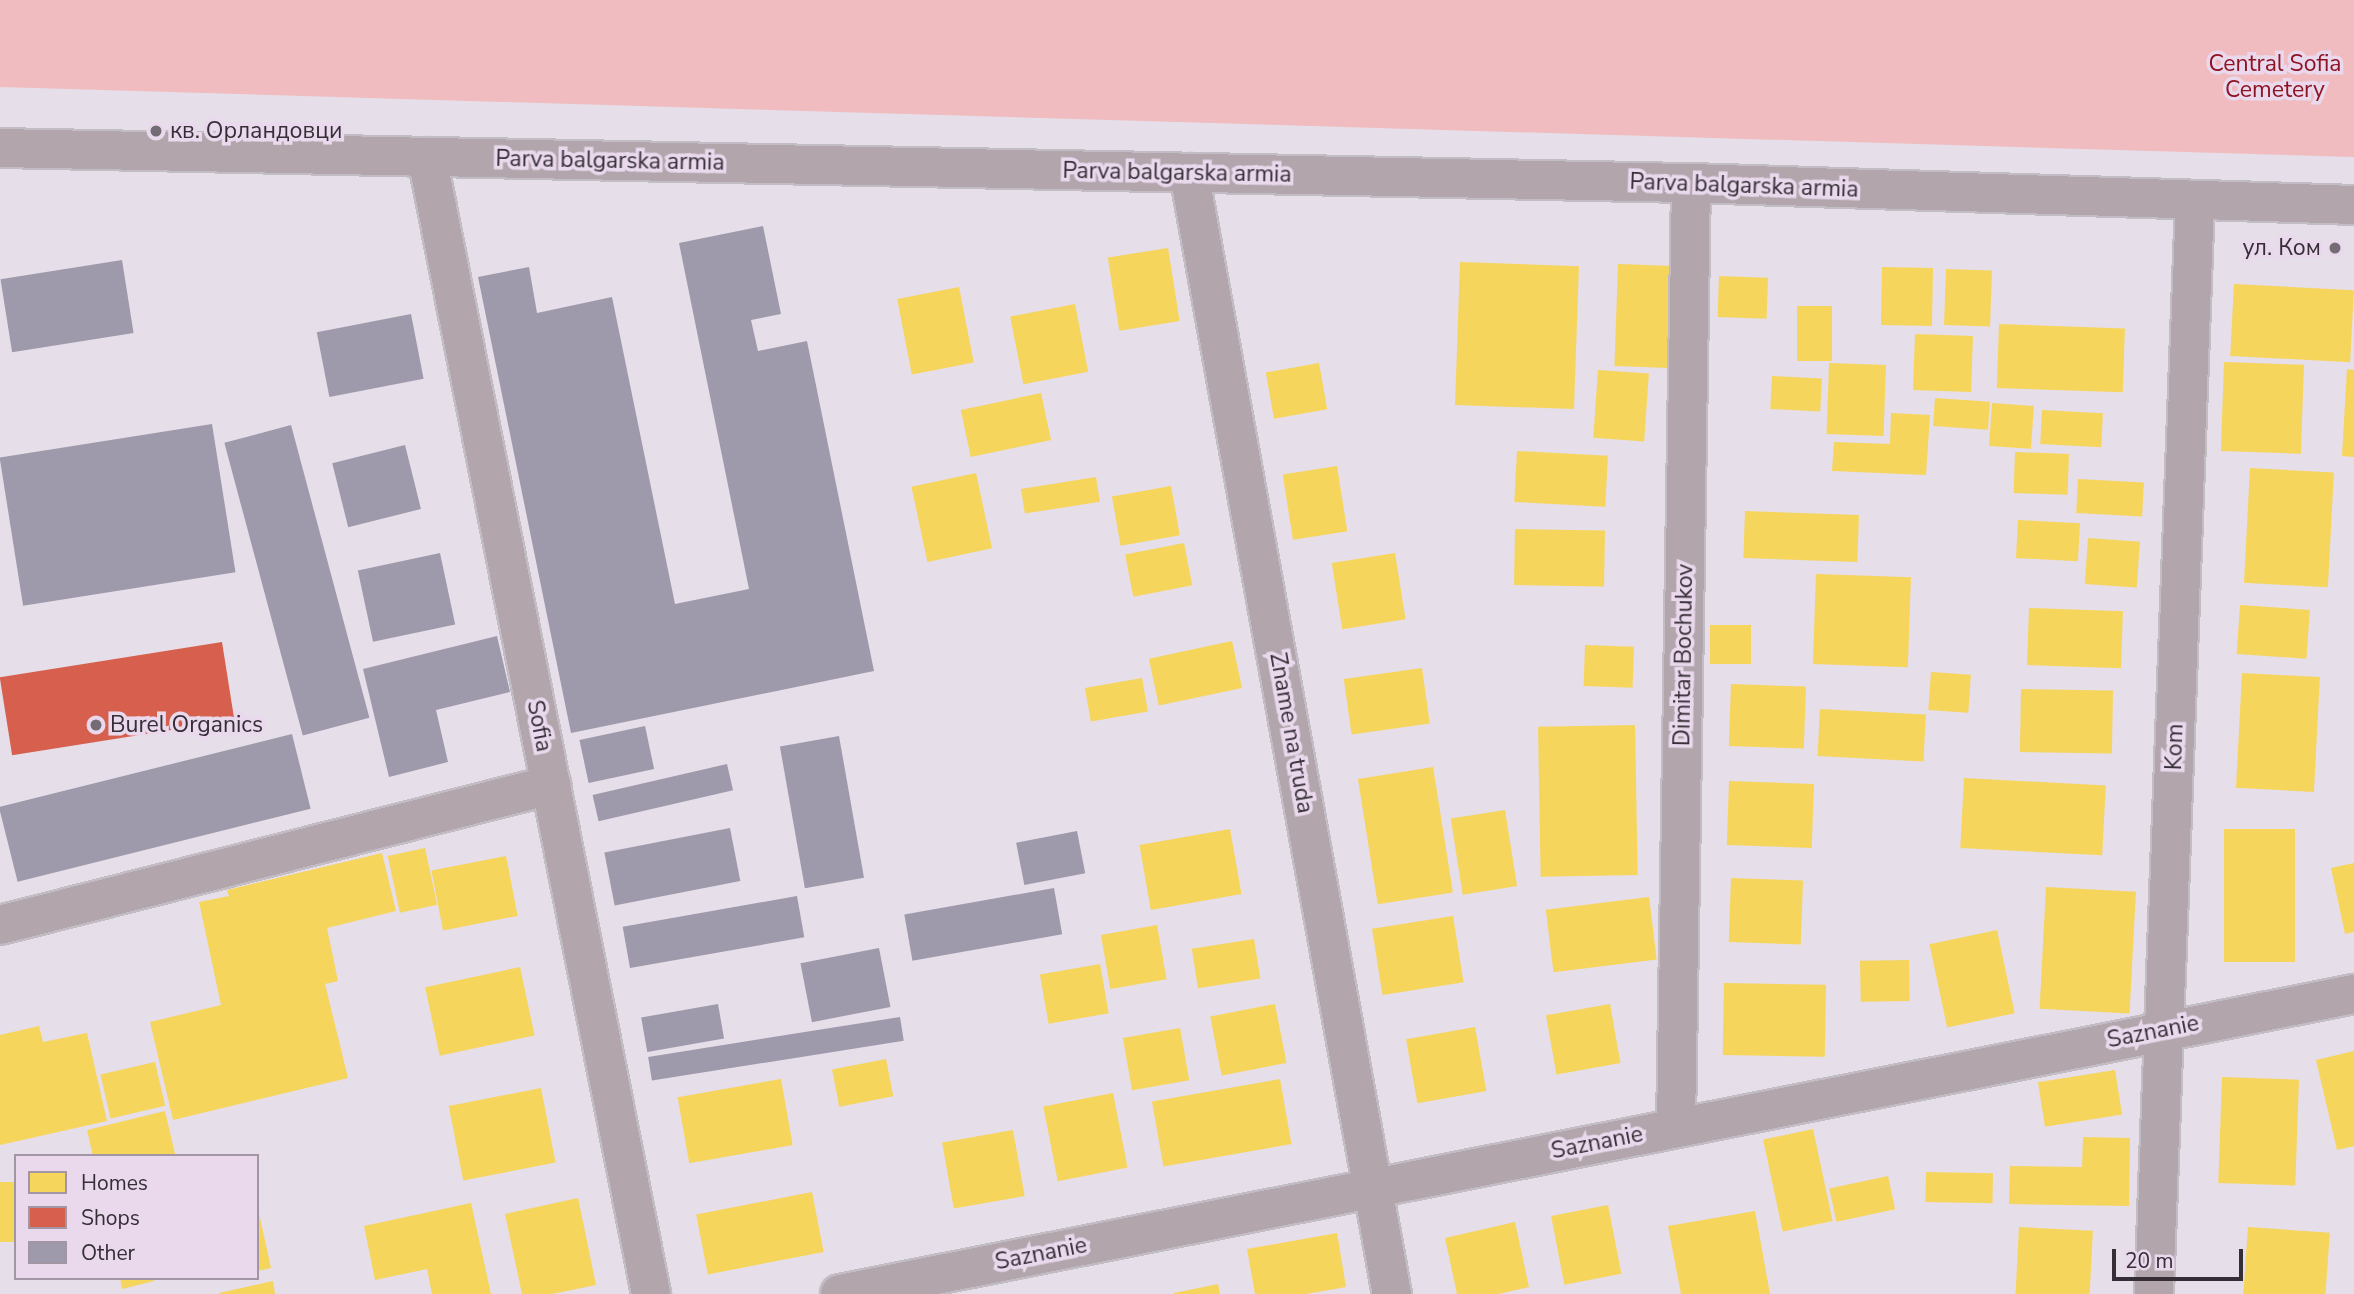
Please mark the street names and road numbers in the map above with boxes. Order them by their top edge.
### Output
street label: Parva balgarska armia [495,145,725,177]
street label: Parva balgarska armia [1062,157,1292,189]
street label: Parva balgarska armia [1629,168,1859,204]
street label: Dimitar Bochukov [1669,564,1699,746]
street label: Zname na truda [1263,651,1319,815]
street label: Sofia [521,698,557,754]
street label: Kom [2160,723,2190,771]
street label: Saznanie [2105,1010,2201,1054]
street label: Saznanie [1549,1121,1645,1165]
street label: Saznanie [993,1232,1089,1276]

